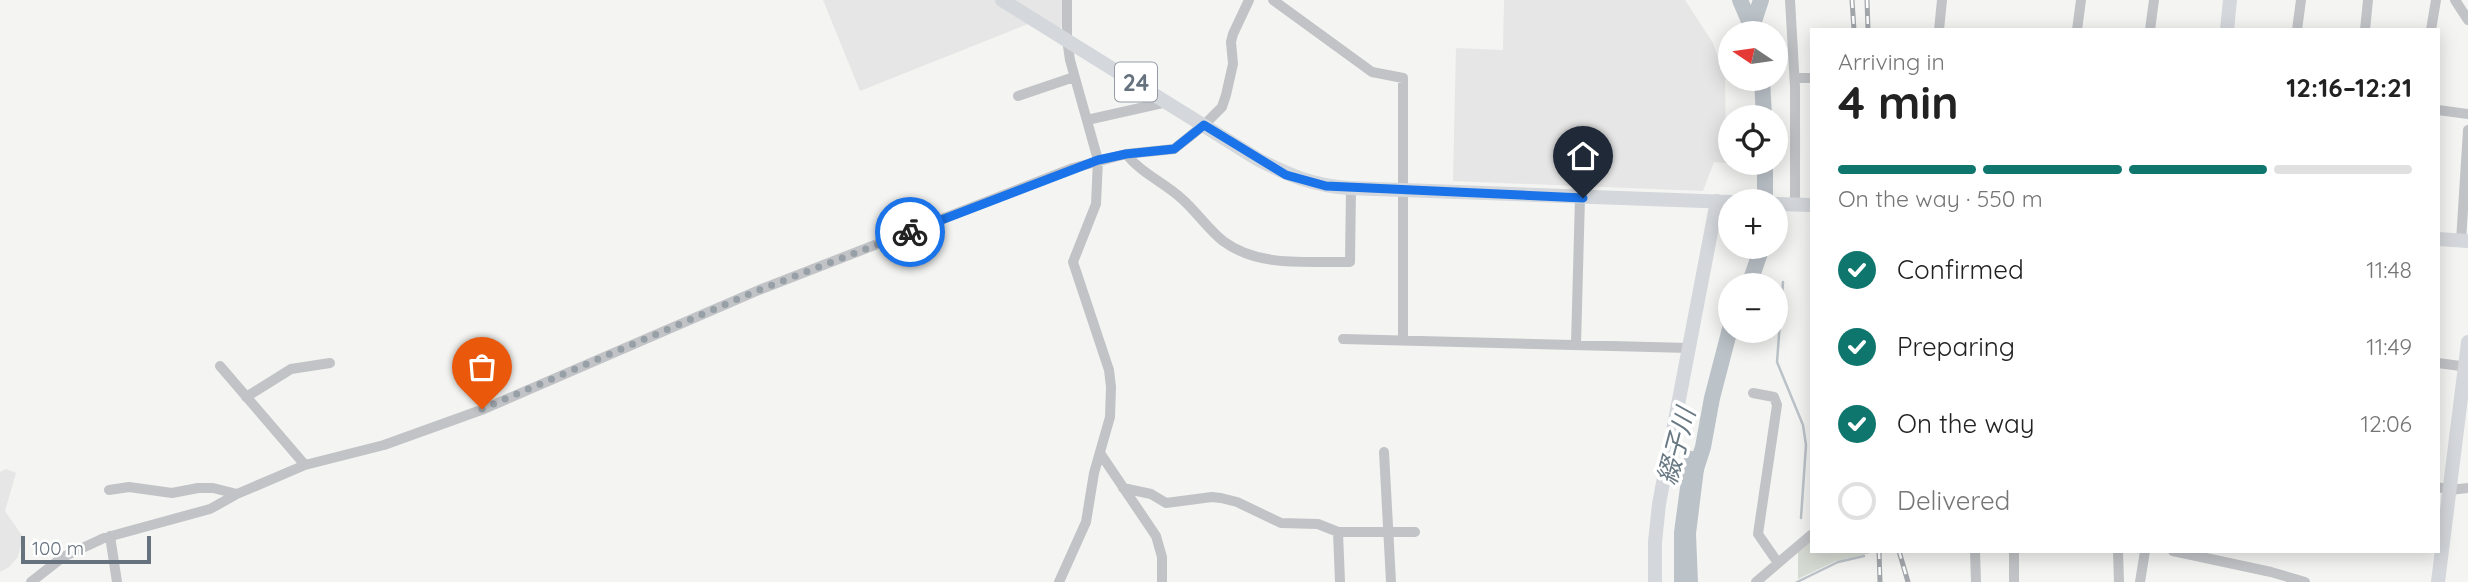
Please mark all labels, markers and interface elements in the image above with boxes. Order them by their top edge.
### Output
north arrow [1718,21,1788,91]
map controls [1718,21,1788,343]
text: Arriving in [1838,47,1945,76]
road number: 24 [1115,62,1157,102]
text: 12:16–12:21 [2286,71,2412,104]
text: 4 min [1838,73,1959,131]
button: locate [1718,105,1788,175]
pin [1553,126,1613,198]
icon: home [1564,137,1602,175]
text: On the way · 550 m [1838,184,2043,213]
button: + [1718,189,1788,259]
courier [875,197,945,267]
icon: bike [891,213,929,251]
icon: check [1838,251,1876,289]
text: Confirmed [1897,253,2024,286]
text: 11:48 [2366,255,2412,284]
button: − [1718,273,1788,343]
icon: check [1838,328,1876,366]
text: Preparing [1897,330,2015,363]
text: 11:49 [2366,332,2412,361]
pin [452,337,512,409]
icon: bag [463,348,501,386]
water label: 綴子川 [1650,401,1703,488]
icon: check [1838,405,1876,443]
text: On the way [1897,407,2035,440]
text: 12:06 [2360,409,2412,438]
text: Delivered [1897,484,2010,517]
scale bar [21,533,150,565]
text: 100 m [32,536,84,560]

